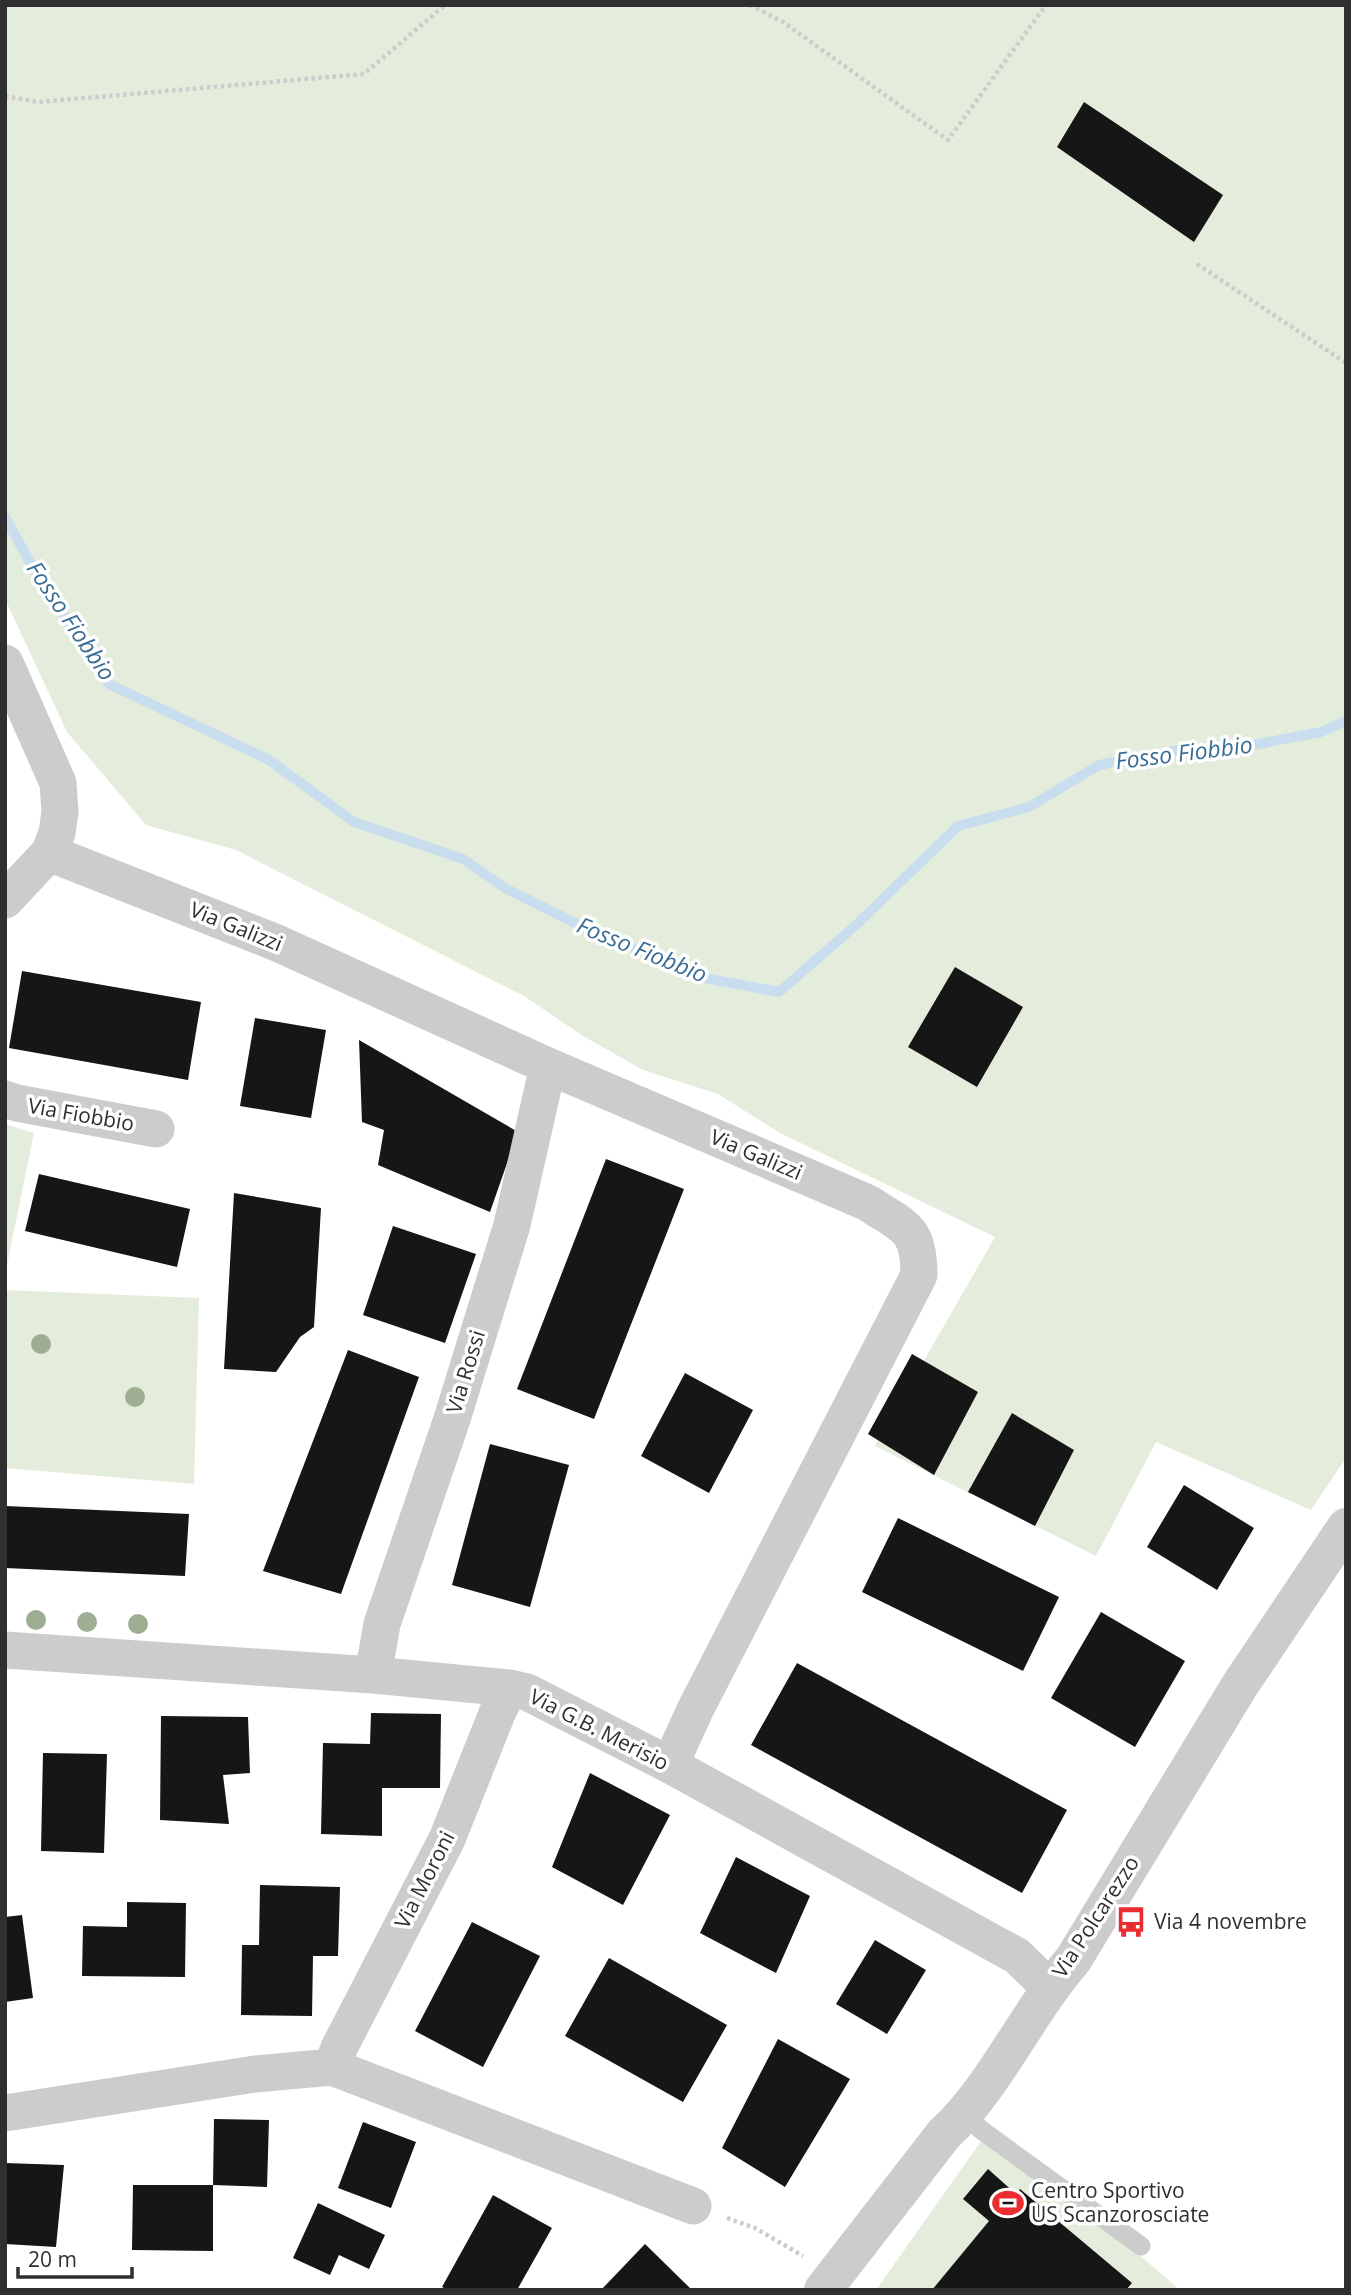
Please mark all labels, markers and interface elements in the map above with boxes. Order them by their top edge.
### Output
water label: Fosso Fiobbio [20,554,124,687]
water label: Fosso Fiobbio [1114,728,1254,776]
street label: Via Galizzi [186,895,287,957]
water label: Fosso Fiobbio [573,908,712,990]
street label: Via Fiobbio [26,1091,136,1137]
street label: Via Galizzi [706,1122,807,1186]
street label: Via Rossi [439,1327,491,1417]
street label: Via G.B. Merisio [525,1682,674,1776]
street label: Via Moroni [388,1826,461,1933]
street label: Via Polcarezzo [1045,1850,1145,1983]
bus stop icon: Via 4 novembre [1114,1905,1148,1939]
place label: Via 4 novembre [1154,1907,1307,1935]
place label: Centro Sportivo US Scanzorosciate [1031,2176,1209,2228]
sports icon: Centro Sportivo US Scanzorosciate [991,2186,1025,2220]
scale bar [18,2236,131,2280]
text: 20 m [28,2245,77,2273]

